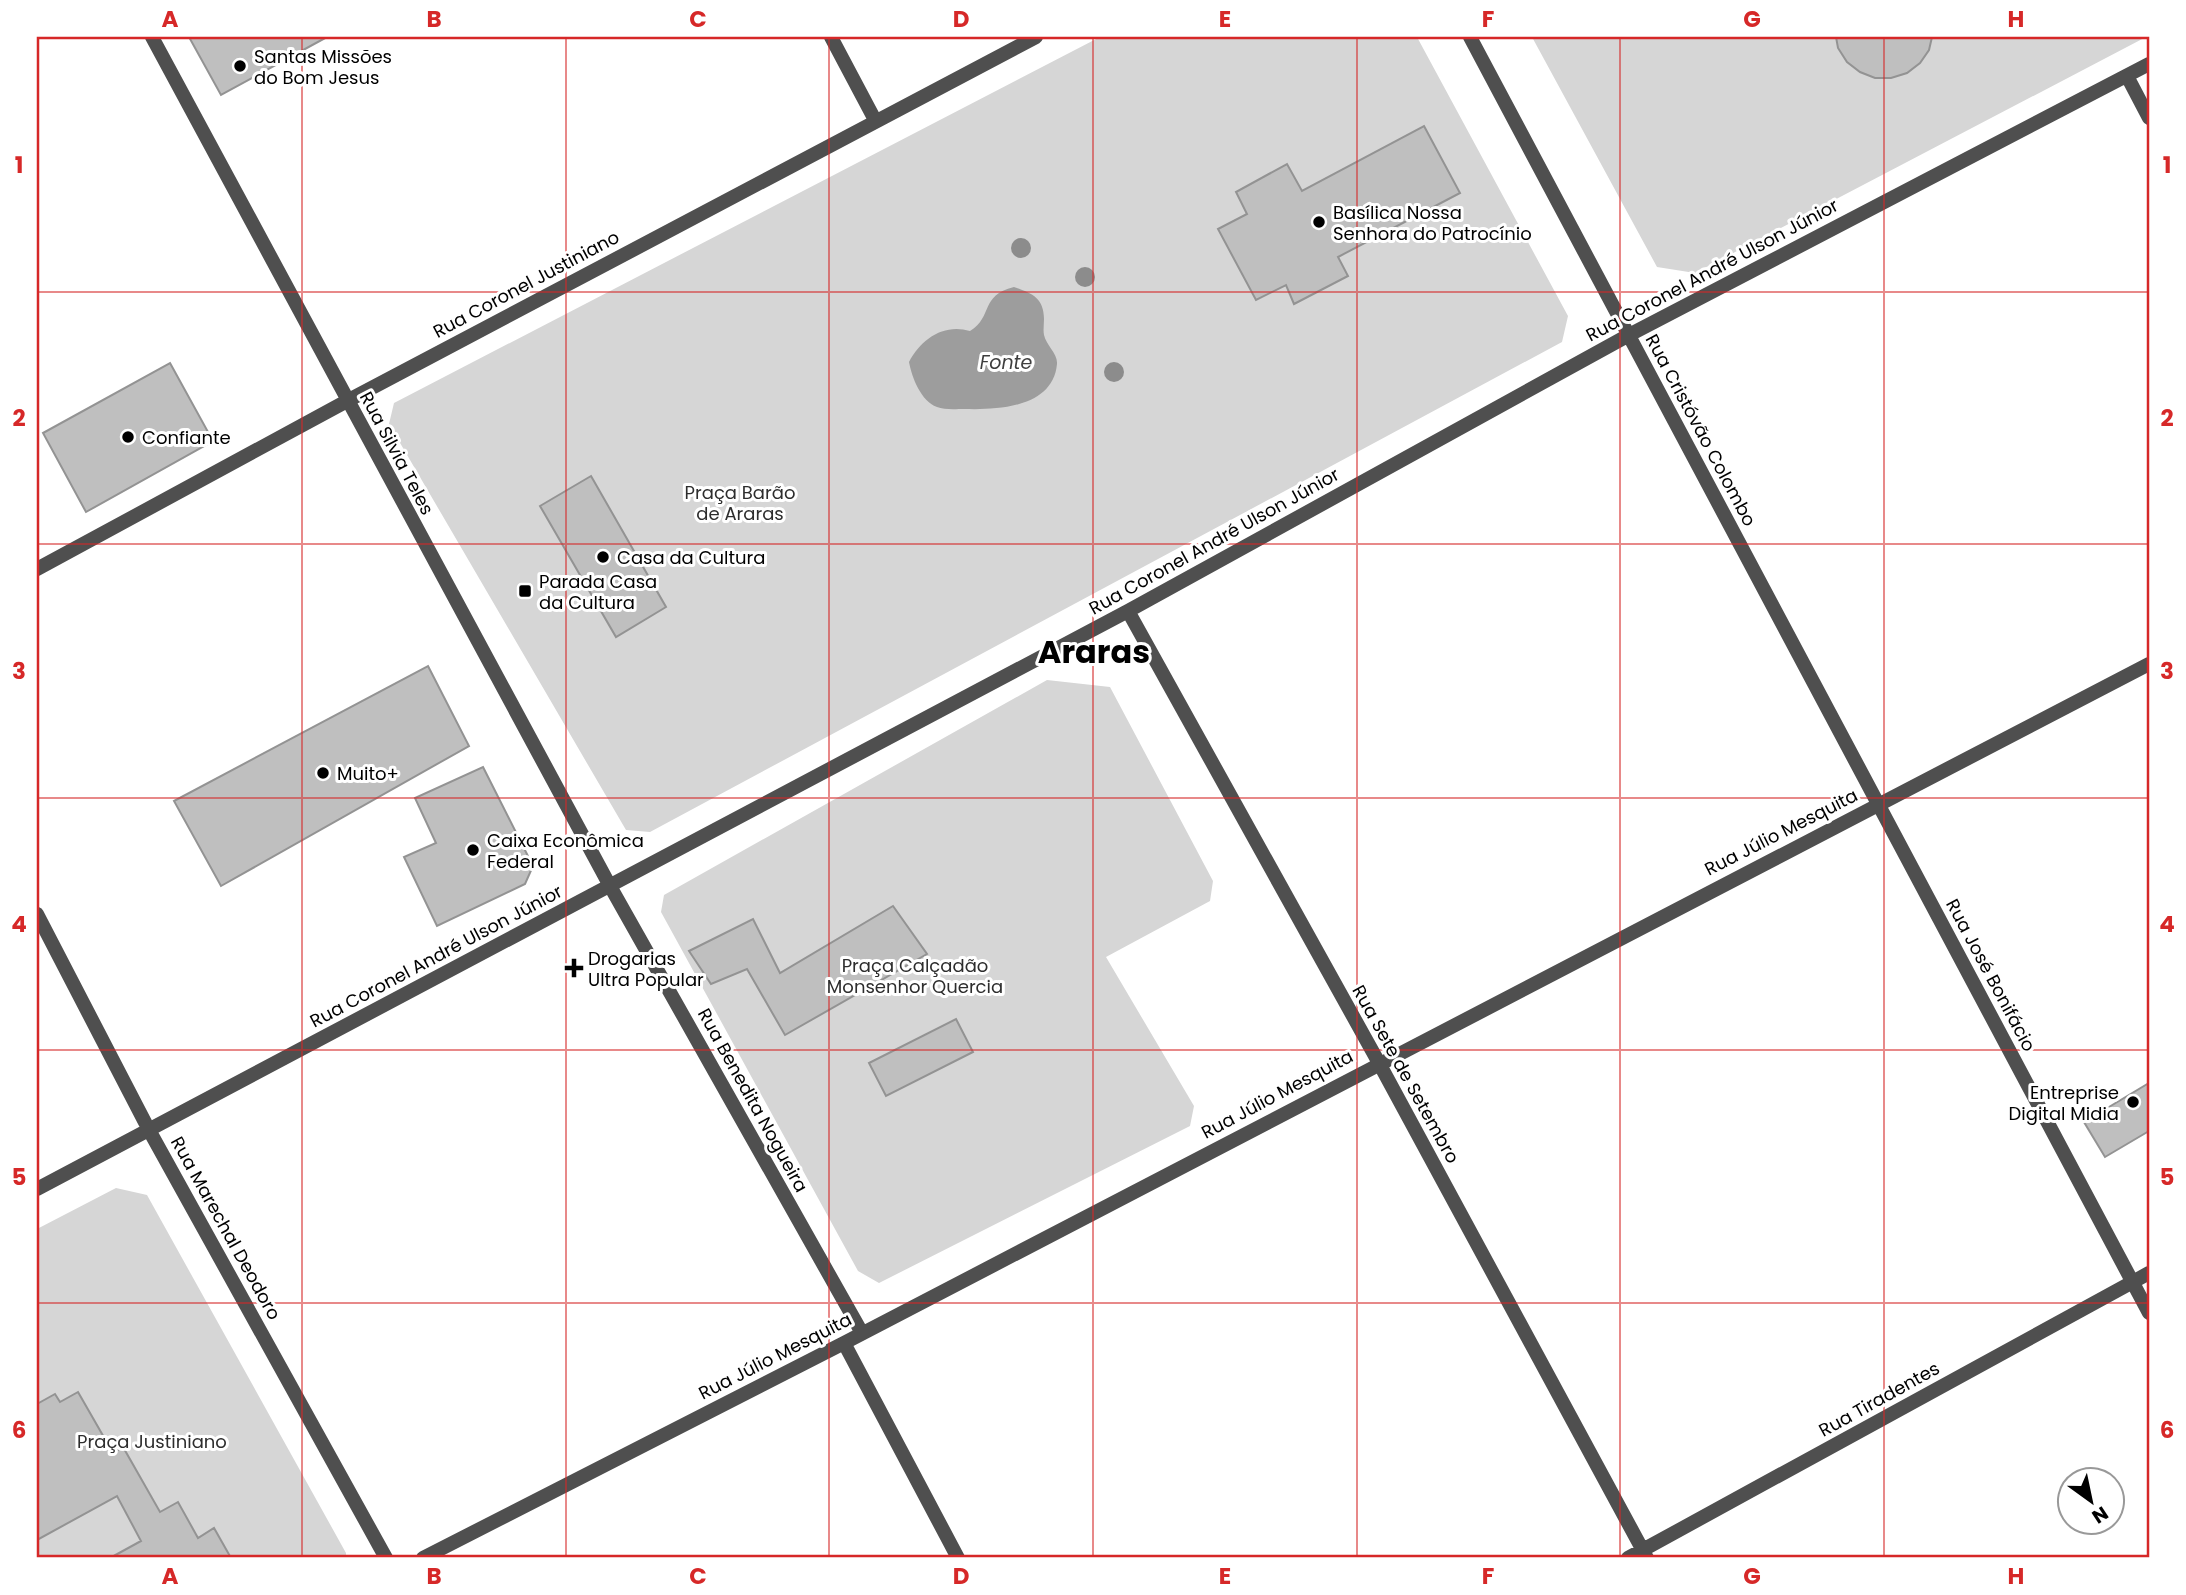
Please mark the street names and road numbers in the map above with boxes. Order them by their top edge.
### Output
street label: Rua Coronel André Ulson Júnior [1581,193,1843,347]
street label: Rua Coronel Justiniano [428,224,624,344]
street label: Rua Cristóvão Colombo [1640,330,1762,530]
street label: Rua Silvia Teles [354,387,440,519]
street label: Rua Coronel André Ulson Júnior [1084,461,1344,620]
street label: Rua Júlio Mesquita [1700,783,1862,881]
street label: Rua Coronel André Ulson Júnior [305,879,567,1033]
street label: Rua José Bonifácio [1940,894,2042,1056]
street label: Rua Sete de Setembro [1347,980,1465,1168]
street label: Rua Benedita Nogueira [692,1004,814,1196]
street label: Rua Júlio Mesquita [1197,1043,1357,1145]
street label: Rua Marechal Deodoro [165,1132,287,1324]
street label: Rua Júlio Mesquita [694,1307,856,1405]
street label: Rua Tiradentes [1814,1355,1944,1443]

